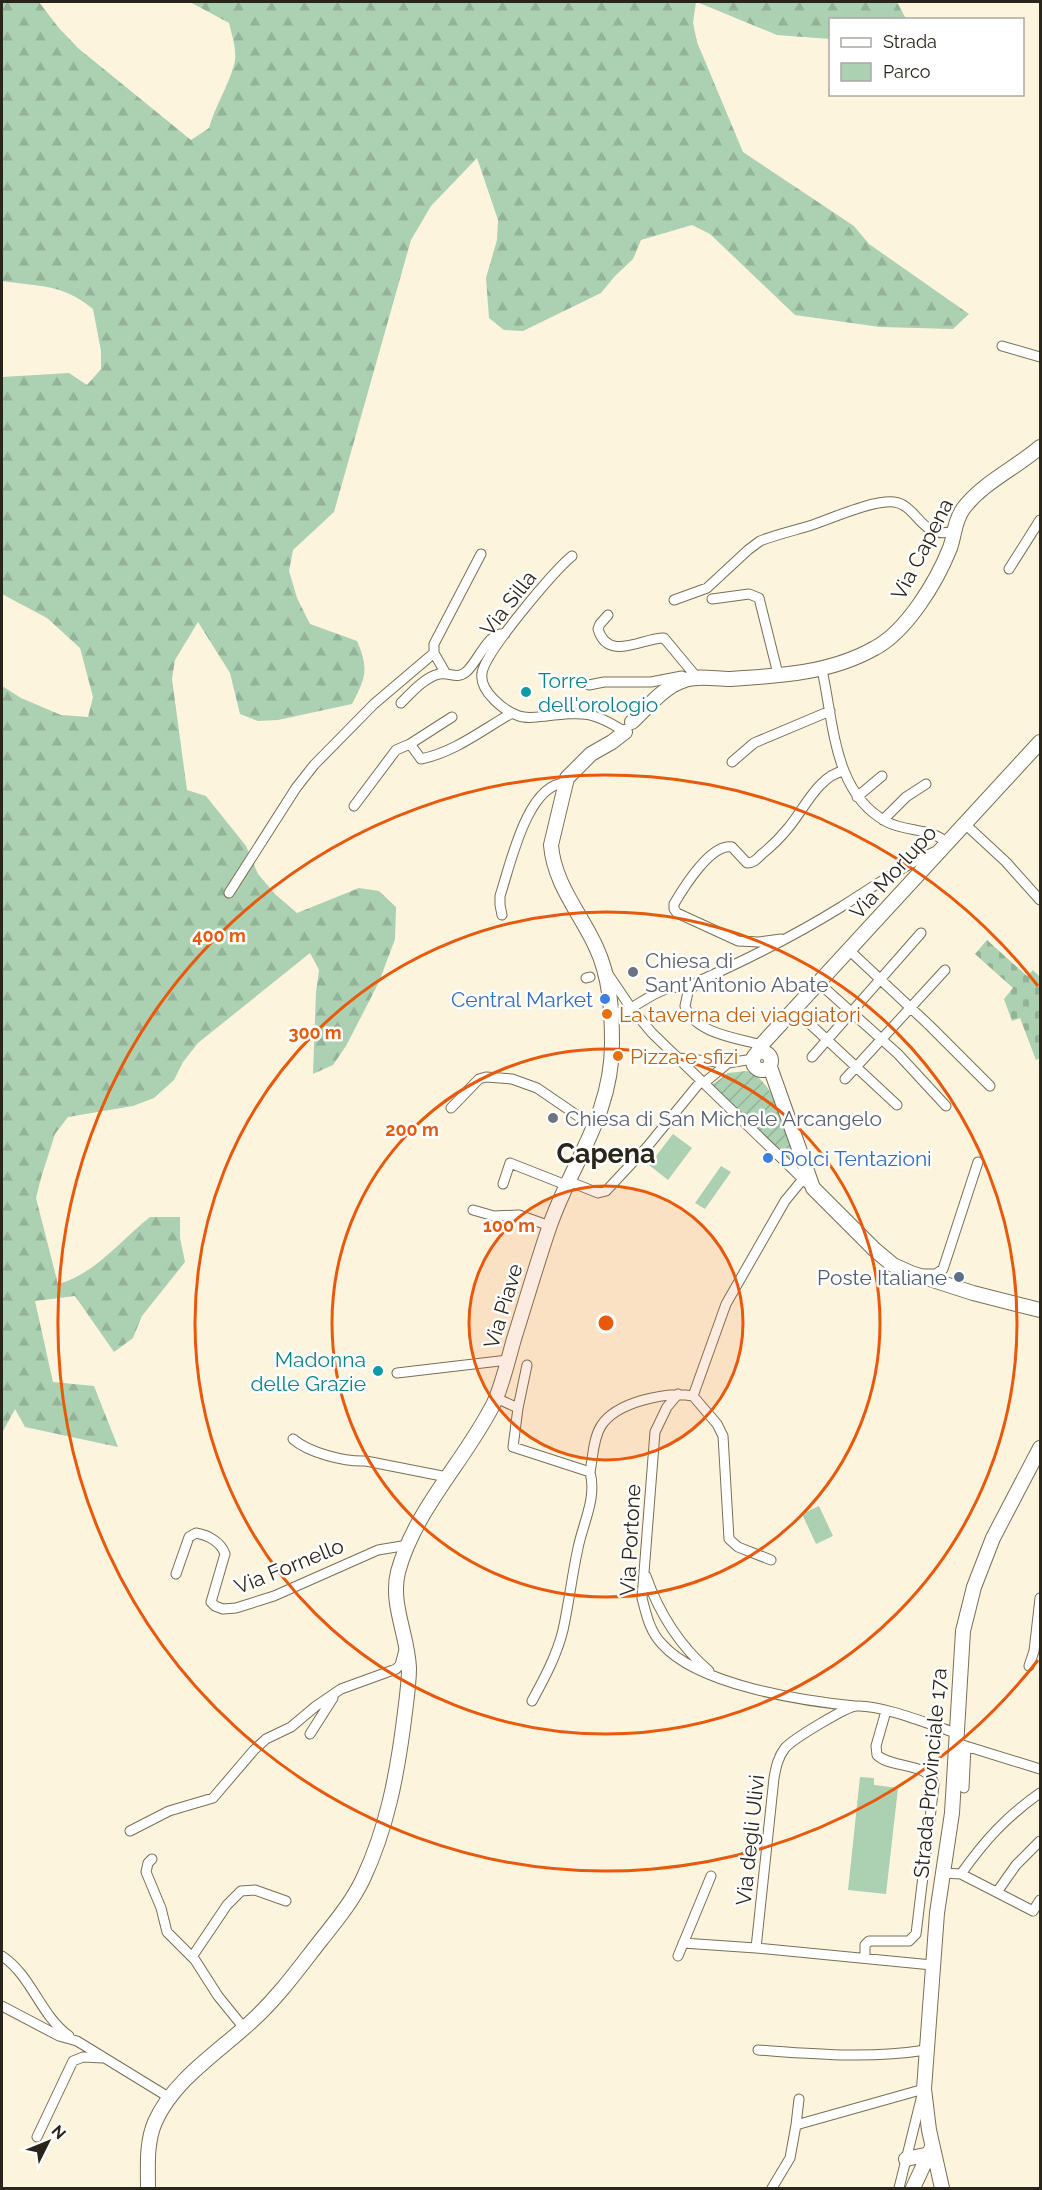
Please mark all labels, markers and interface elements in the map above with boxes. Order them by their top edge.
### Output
legend [829,18,1024,96]
text: Strada [883,31,937,52]
text: Parco [883,61,931,82]
street label: Via Capena [886,494,958,604]
street label: Via Silla [475,565,541,641]
place label: Torre dell'orologio [538,668,658,717]
marker: Torre dell'orologio [519,685,533,699]
street label: Via Morlupo [844,820,942,924]
text: 400 m [192,925,246,946]
place label: Chiesa di Sant'Antonio Abate [645,948,829,997]
marker: Chiesa di Sant'Antonio Abate [626,965,640,979]
place label: Central Market [451,987,593,1012]
marker: Central Market [598,992,612,1006]
place label: La taverna dei viaggiatori [619,1002,861,1027]
marker: La taverna dei viaggiatori [600,1007,614,1021]
text: 300 m [288,1022,342,1043]
place label: Pizza e sfizi [630,1044,738,1069]
marker: Pizza e sfizi [611,1049,625,1063]
place label: Chiesa di San Michele Arcangelo [565,1106,882,1131]
marker: Chiesa di San Michele Arcangelo [546,1111,560,1125]
text: 200 m [385,1119,439,1140]
district label: Capena [556,1138,656,1169]
place label: Dolci Tentazioni [780,1146,932,1171]
marker: Dolci Tentazioni [761,1151,775,1165]
text: 100 m [483,1215,535,1236]
street label: Via Piave [478,1260,528,1352]
place label: Poste Italiane [817,1265,947,1290]
marker: Poste Italiane [952,1270,966,1284]
centre of rings [596,1313,616,1333]
place label: Madonna delle Grazie [250,1347,366,1396]
marker: Madonna delle Grazie [371,1364,385,1378]
street label: Via Portone [615,1483,645,1597]
street label: Via Fornello [231,1533,347,1599]
street label: Strada Provinciale 17a [908,1667,952,1879]
street label: Via degli Ulivi [731,1773,769,1907]
north arrow [18,2112,78,2172]
text: N [47,2121,70,2143]

